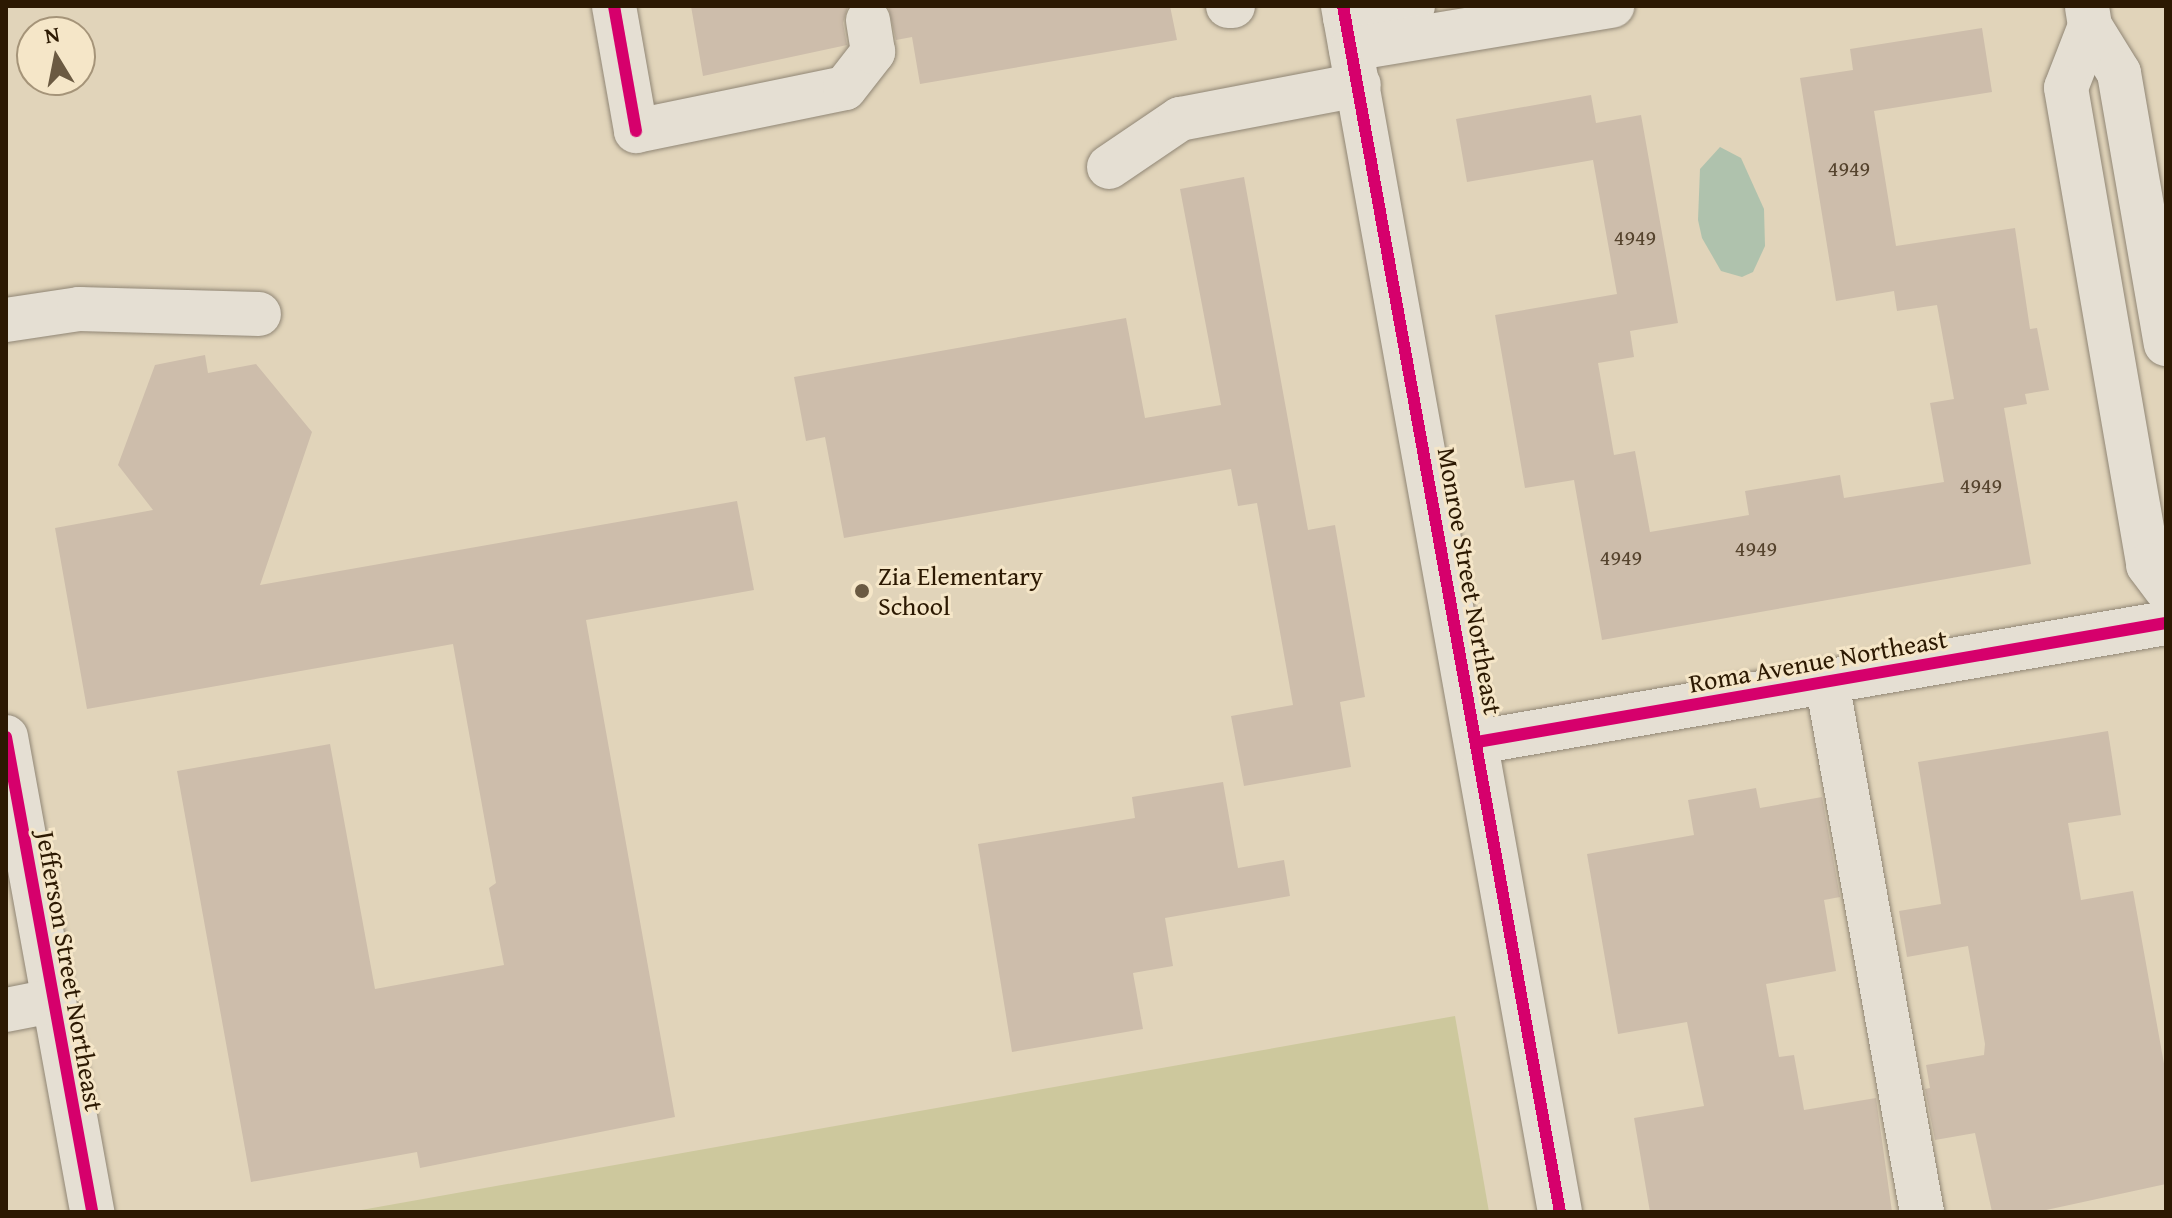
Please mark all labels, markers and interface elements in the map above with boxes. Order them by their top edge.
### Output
north arrow [16,16,96,96]
text: N [42,17,62,51]
house number: 4949 [1828,156,1870,182]
house number: 4949 [1614,225,1656,251]
street label: Monroe Street Northeast [1431,445,1509,717]
house number: 4949 [1960,473,2002,499]
house number: 4949 [1735,536,1777,562]
house number: 4949 [1600,545,1642,571]
place label: Zia Elementary School [878,560,1043,622]
marker: Zia Elementary School [853,582,871,600]
street label: Roma Avenue Northeast [1686,623,1950,699]
street label: Jefferson Street Northeast [30,828,110,1114]

